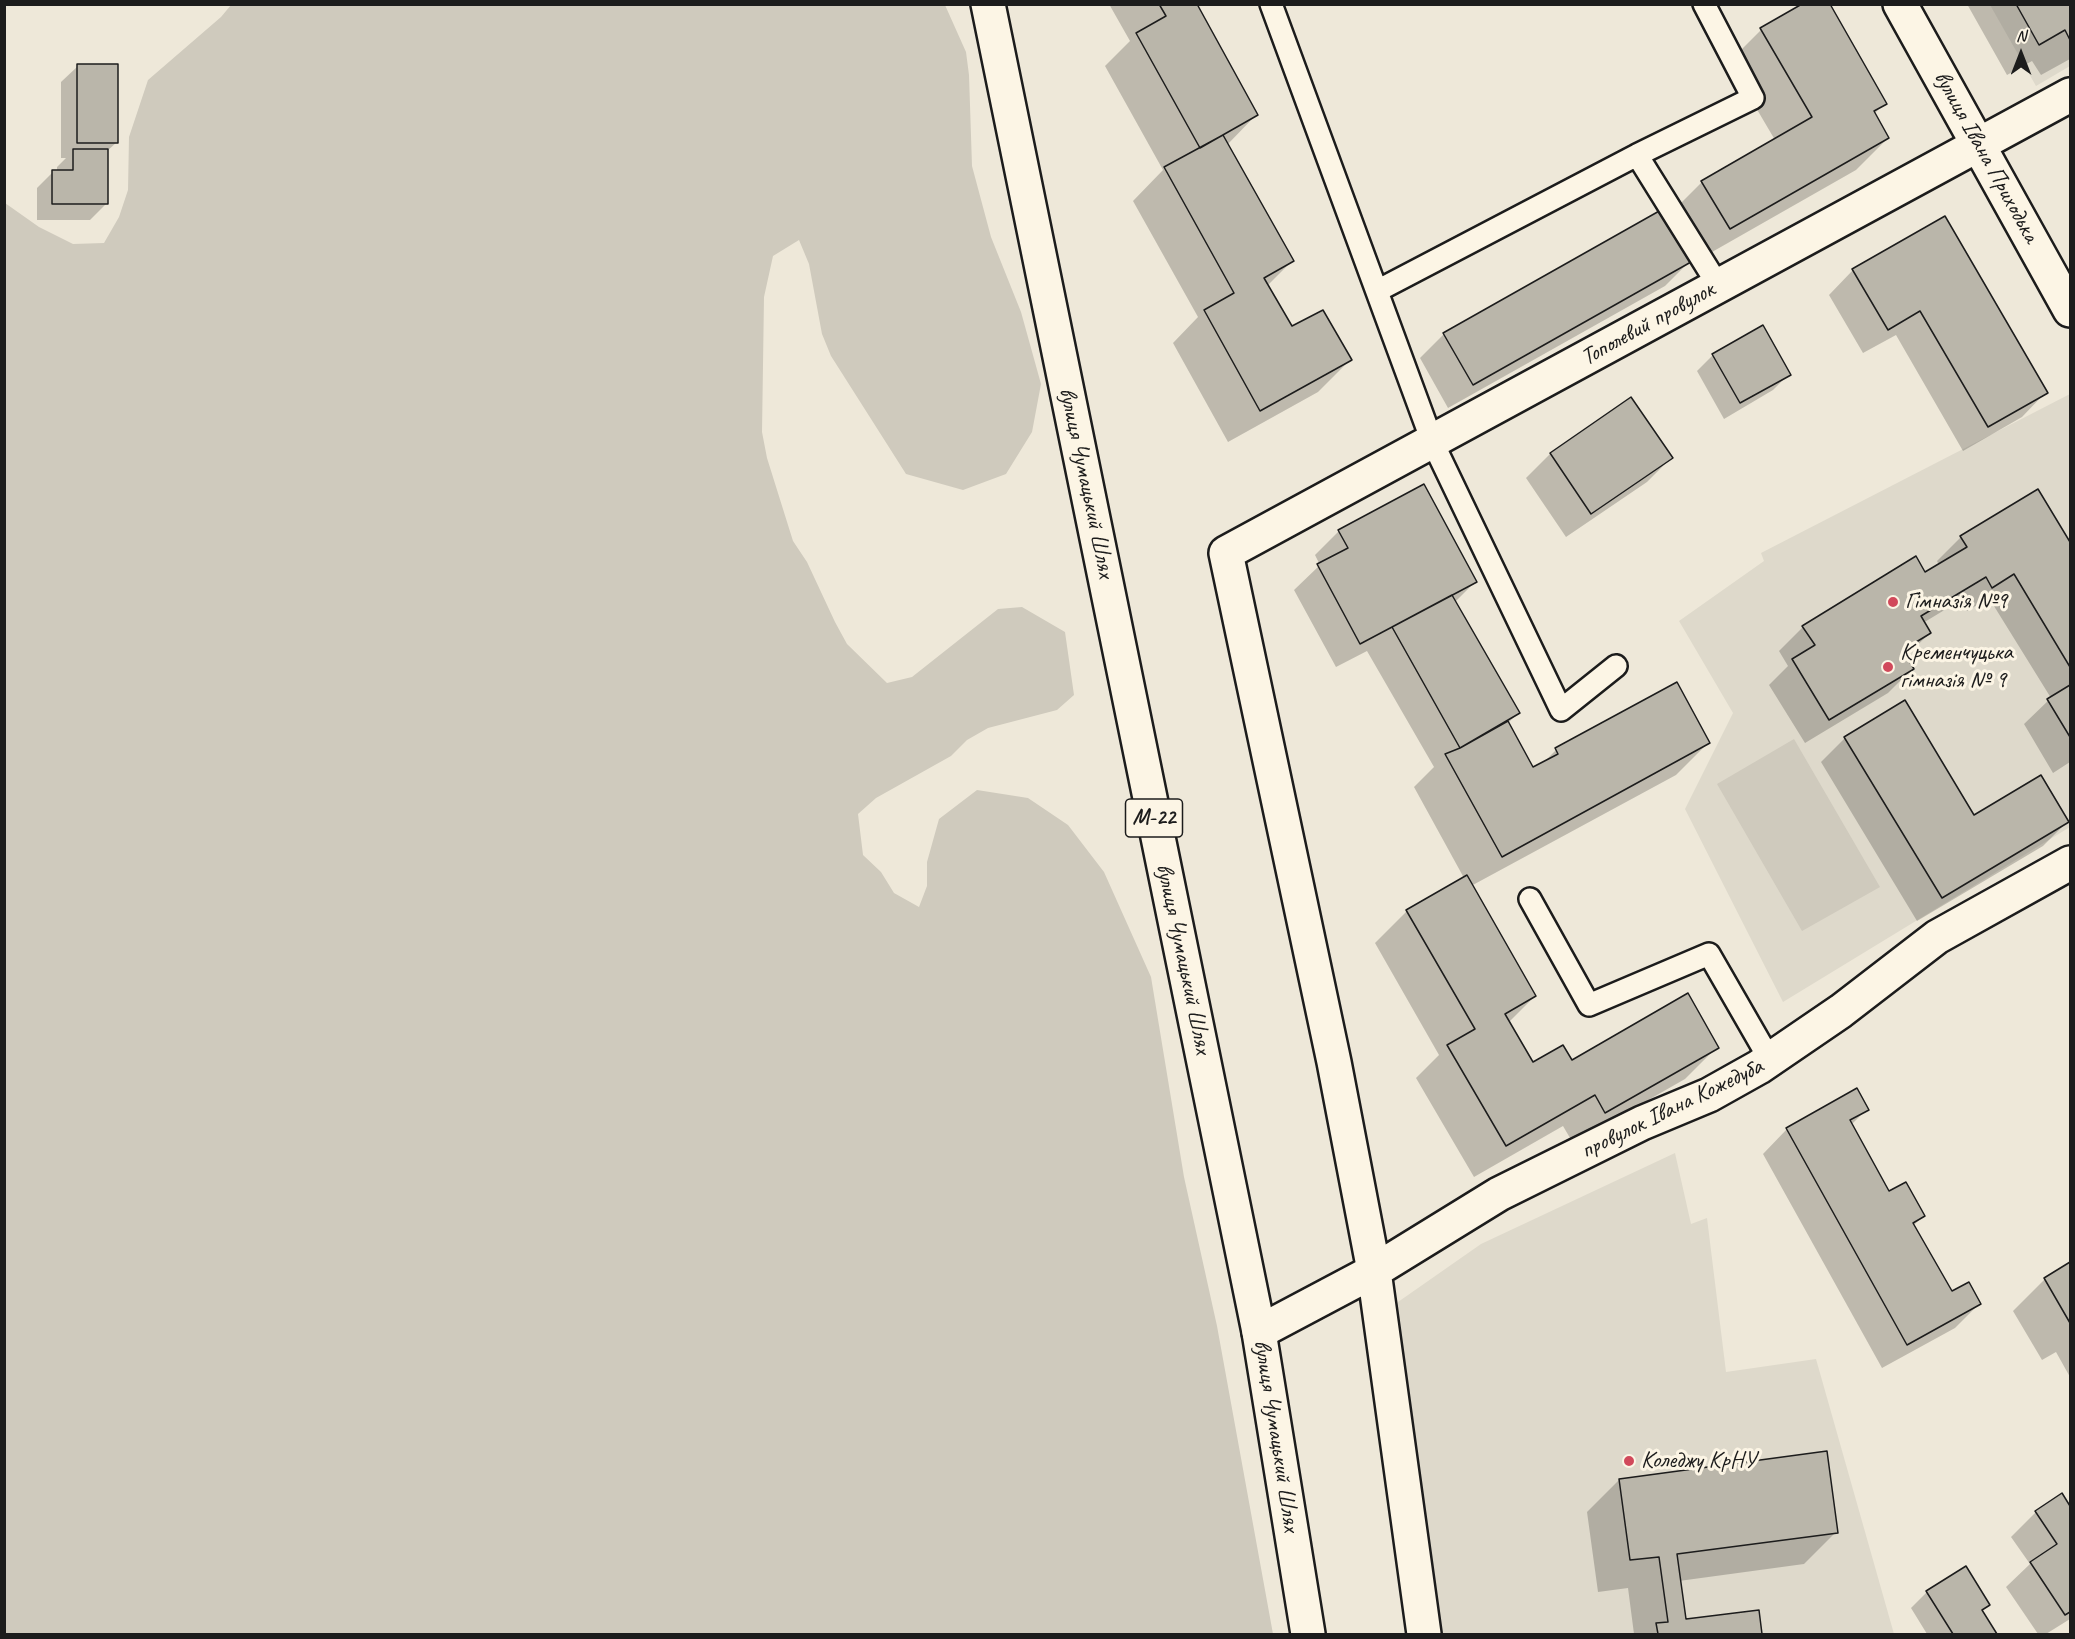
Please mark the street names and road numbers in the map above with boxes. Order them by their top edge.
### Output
street label: вулиця Івана Приходька [1927,66,2045,248]
street label: Тополевий провулок [1576,275,1720,373]
street label: вулиця Чумацький Шлях [1052,385,1120,581]
road number: М-22 [1126,799,1182,837]
street label: вулиця Чумацький Шлях [1149,861,1217,1057]
street label: провулок Івана Кожедуба [1576,1052,1768,1166]
street label: вулиця Чумацький Шлях [1247,1338,1305,1534]

